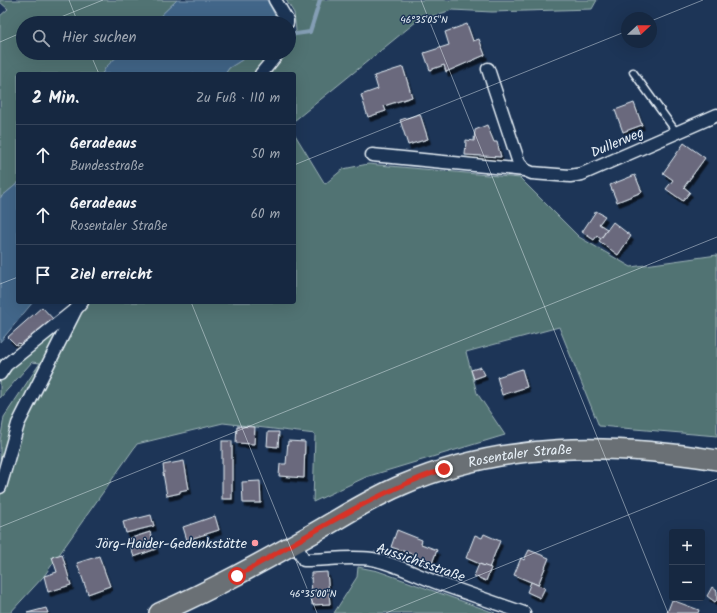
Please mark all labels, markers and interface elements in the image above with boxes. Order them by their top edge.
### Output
text: 46°35'05"N [400,12,448,28]
north arrow [621,12,657,48]
search box [16,16,296,60]
text: Hier suchen [62,26,136,50]
icon: search [30,27,52,49]
text: 2 Min. [32,85,79,112]
text: Zu Fuß · 110 m [196,88,280,109]
street label: Dullerweg [587,122,647,164]
text: Geradeaus [70,132,137,156]
icon: ahead [32,144,54,166]
text: 50 m [251,144,280,165]
text: Bundesstraße [70,156,144,177]
text: Geradeaus [70,192,137,216]
icon: ahead [32,204,54,226]
text: 60 m [251,204,280,225]
text: Rosentaler Straße [70,216,167,237]
text: Ziel erreicht [70,263,153,287]
icon: arrive [32,264,54,286]
street label: Rosentaler Straße [466,439,573,474]
route end [435,460,453,478]
map controls [669,529,705,601]
button: + [669,529,705,565]
place label: Jörg-Haider-Gedenkstätte [95,533,248,555]
street label: Aussichtsstraße [373,537,469,589]
marker: Jörg-Haider-Gedenkstätte [250,538,260,548]
button: − [669,565,705,601]
route start [228,567,246,585]
text: 46°35'00"N [289,586,337,602]

